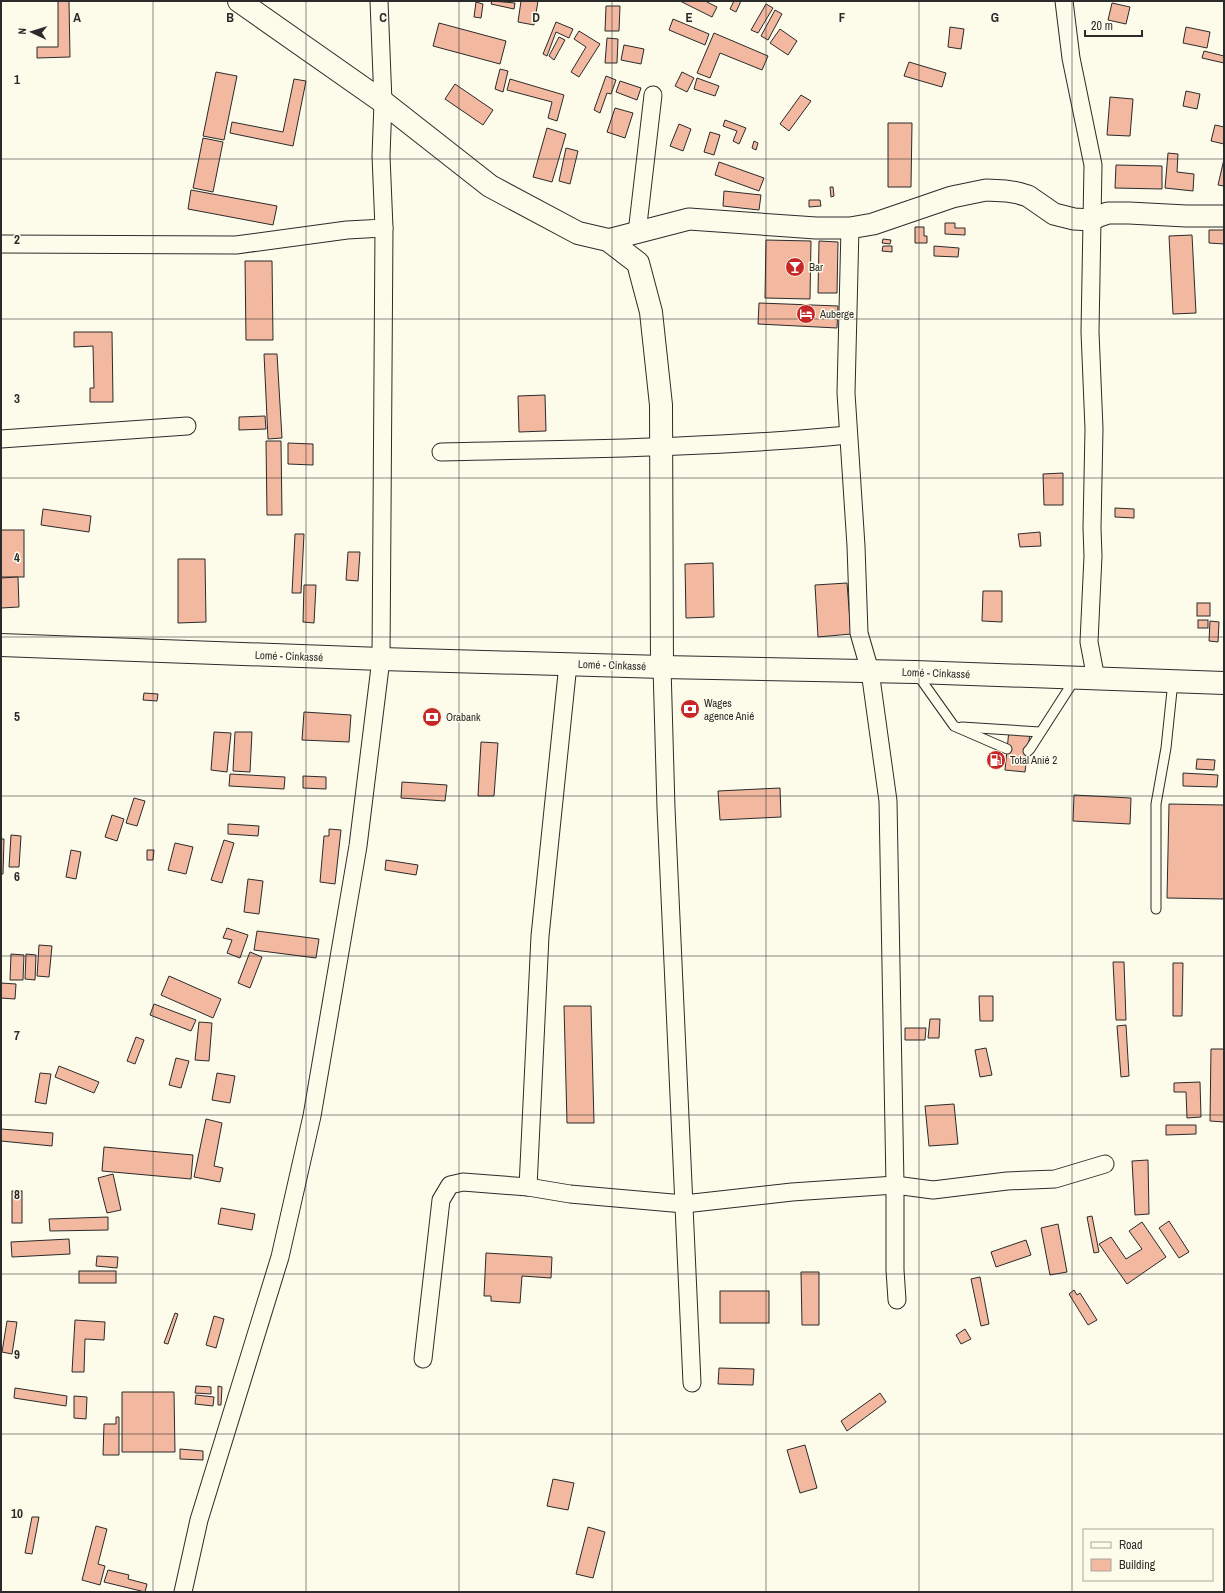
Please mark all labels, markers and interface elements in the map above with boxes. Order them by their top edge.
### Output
text: A [73,9,81,26]
text: B [226,9,234,26]
text: C [379,9,387,26]
text: D [532,9,540,26]
text: E [685,9,693,26]
text: F [839,9,846,26]
text: G [991,9,999,26]
north arrow [12,12,52,52]
scale bar [1085,12,1142,38]
text: 20 m [1091,18,1113,34]
text: N [15,28,29,35]
text: 1 [14,71,20,88]
text: 2 [14,231,20,248]
bar icon: Bar [784,256,806,278]
place label: Bar [809,260,823,274]
hotel icon: Auberge [795,303,817,325]
place label: Auberge [819,307,854,321]
text: 3 [14,390,20,407]
text: 4 [14,549,20,566]
street label: Lomé - Cinkassé [255,648,323,664]
street label: Lomé - Cinkassé [578,657,646,673]
street label: Lomé - Cinkassé [902,665,970,681]
place label: Wages agence Anié [704,696,754,723]
bank icon: Wages agence Anié [679,698,701,720]
bank icon: Orabank [421,706,443,728]
text: 5 [14,708,20,725]
place label: Orabank [446,710,481,724]
fuel station icon: Total Anié 2 [985,749,1007,771]
place label: Total Anié 2 [1010,753,1057,767]
text: 6 [14,868,20,885]
text: 7 [14,1027,20,1044]
text: 8 [14,1186,20,1203]
text: 9 [14,1346,20,1363]
text: 10 [11,1505,23,1522]
legend [1083,1529,1213,1581]
text: Road [1119,1537,1143,1553]
text: Building [1119,1557,1156,1573]

